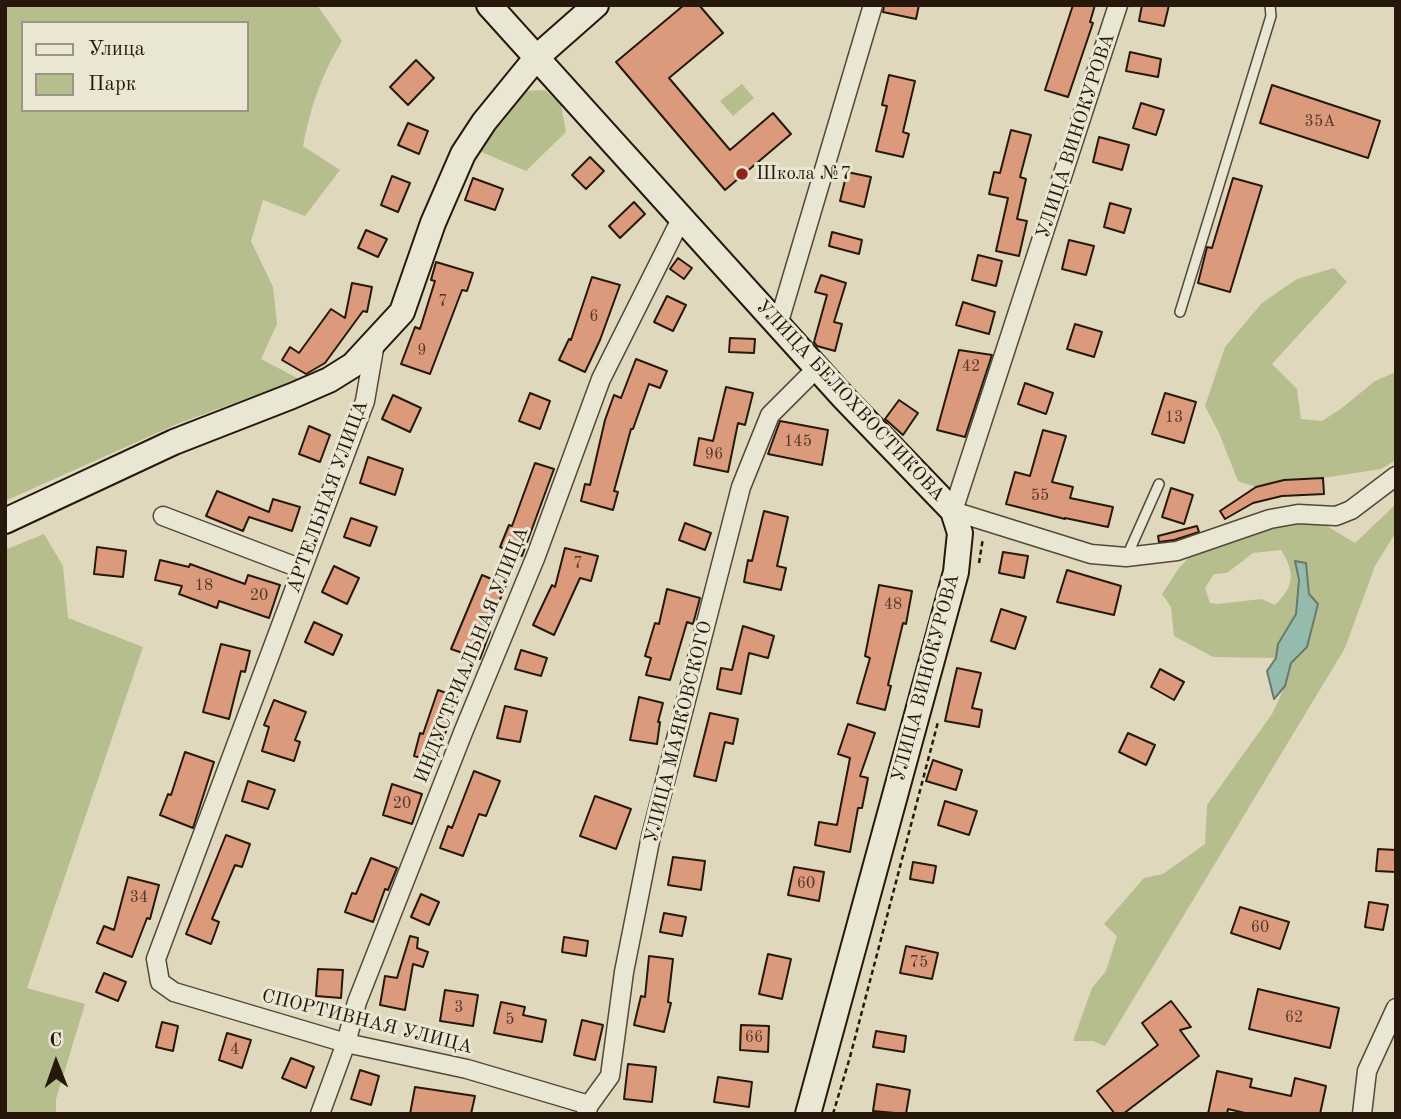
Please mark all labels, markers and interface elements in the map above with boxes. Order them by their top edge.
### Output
legend [21,21,248,112]
street label: УЛИЦА ВИНОКУРОВА [1032,31,1120,241]
text: Улица [88,39,145,60]
text: Парк [88,74,136,95]
house number: 35А [1305,112,1335,132]
place label: Школа №7 [756,163,851,185]
marker: Школа №7 [734,166,750,182]
house number: 7 [438,292,448,312]
street label: УЛИЦА БЕЛОХВОСТИКОВА [751,296,949,506]
house number: 6 [589,307,599,327]
house number: 9 [417,341,427,361]
house number: 42 [962,357,980,377]
street label: АРТЕЛЬНАЯ УЛИЦА [282,397,374,597]
house number: 13 [1165,408,1183,428]
house number: 145 [784,432,812,452]
house number: 96 [705,445,723,465]
house number: 55 [1031,486,1049,506]
street label: ИНДУСТРИАЛЬНАЯ УЛИЦА [410,524,534,786]
house number: 7 [573,554,583,574]
street label: УЛИЦА ВИНОКУРОВА [887,571,965,785]
house number: 18 [195,576,213,596]
house number: 20 [250,586,268,606]
house number: 48 [884,595,902,615]
street label: УЛИЦА МАЯКОВСКОГО [640,619,718,845]
house number: 20 [393,794,411,814]
house number: 60 [797,874,815,894]
house number: 34 [130,888,148,908]
house number: 60 [1251,918,1269,938]
house number: 75 [910,953,928,973]
street label: СПОРТИВНАЯ УЛИЦА [259,985,475,1059]
house number: 3 [454,998,464,1018]
house number: 62 [1285,1008,1303,1028]
house number: 5 [505,1010,515,1030]
north arrow [21,1028,91,1098]
house number: 66 [745,1028,763,1048]
text: С [49,1032,62,1051]
house number: 4 [230,1040,240,1060]

